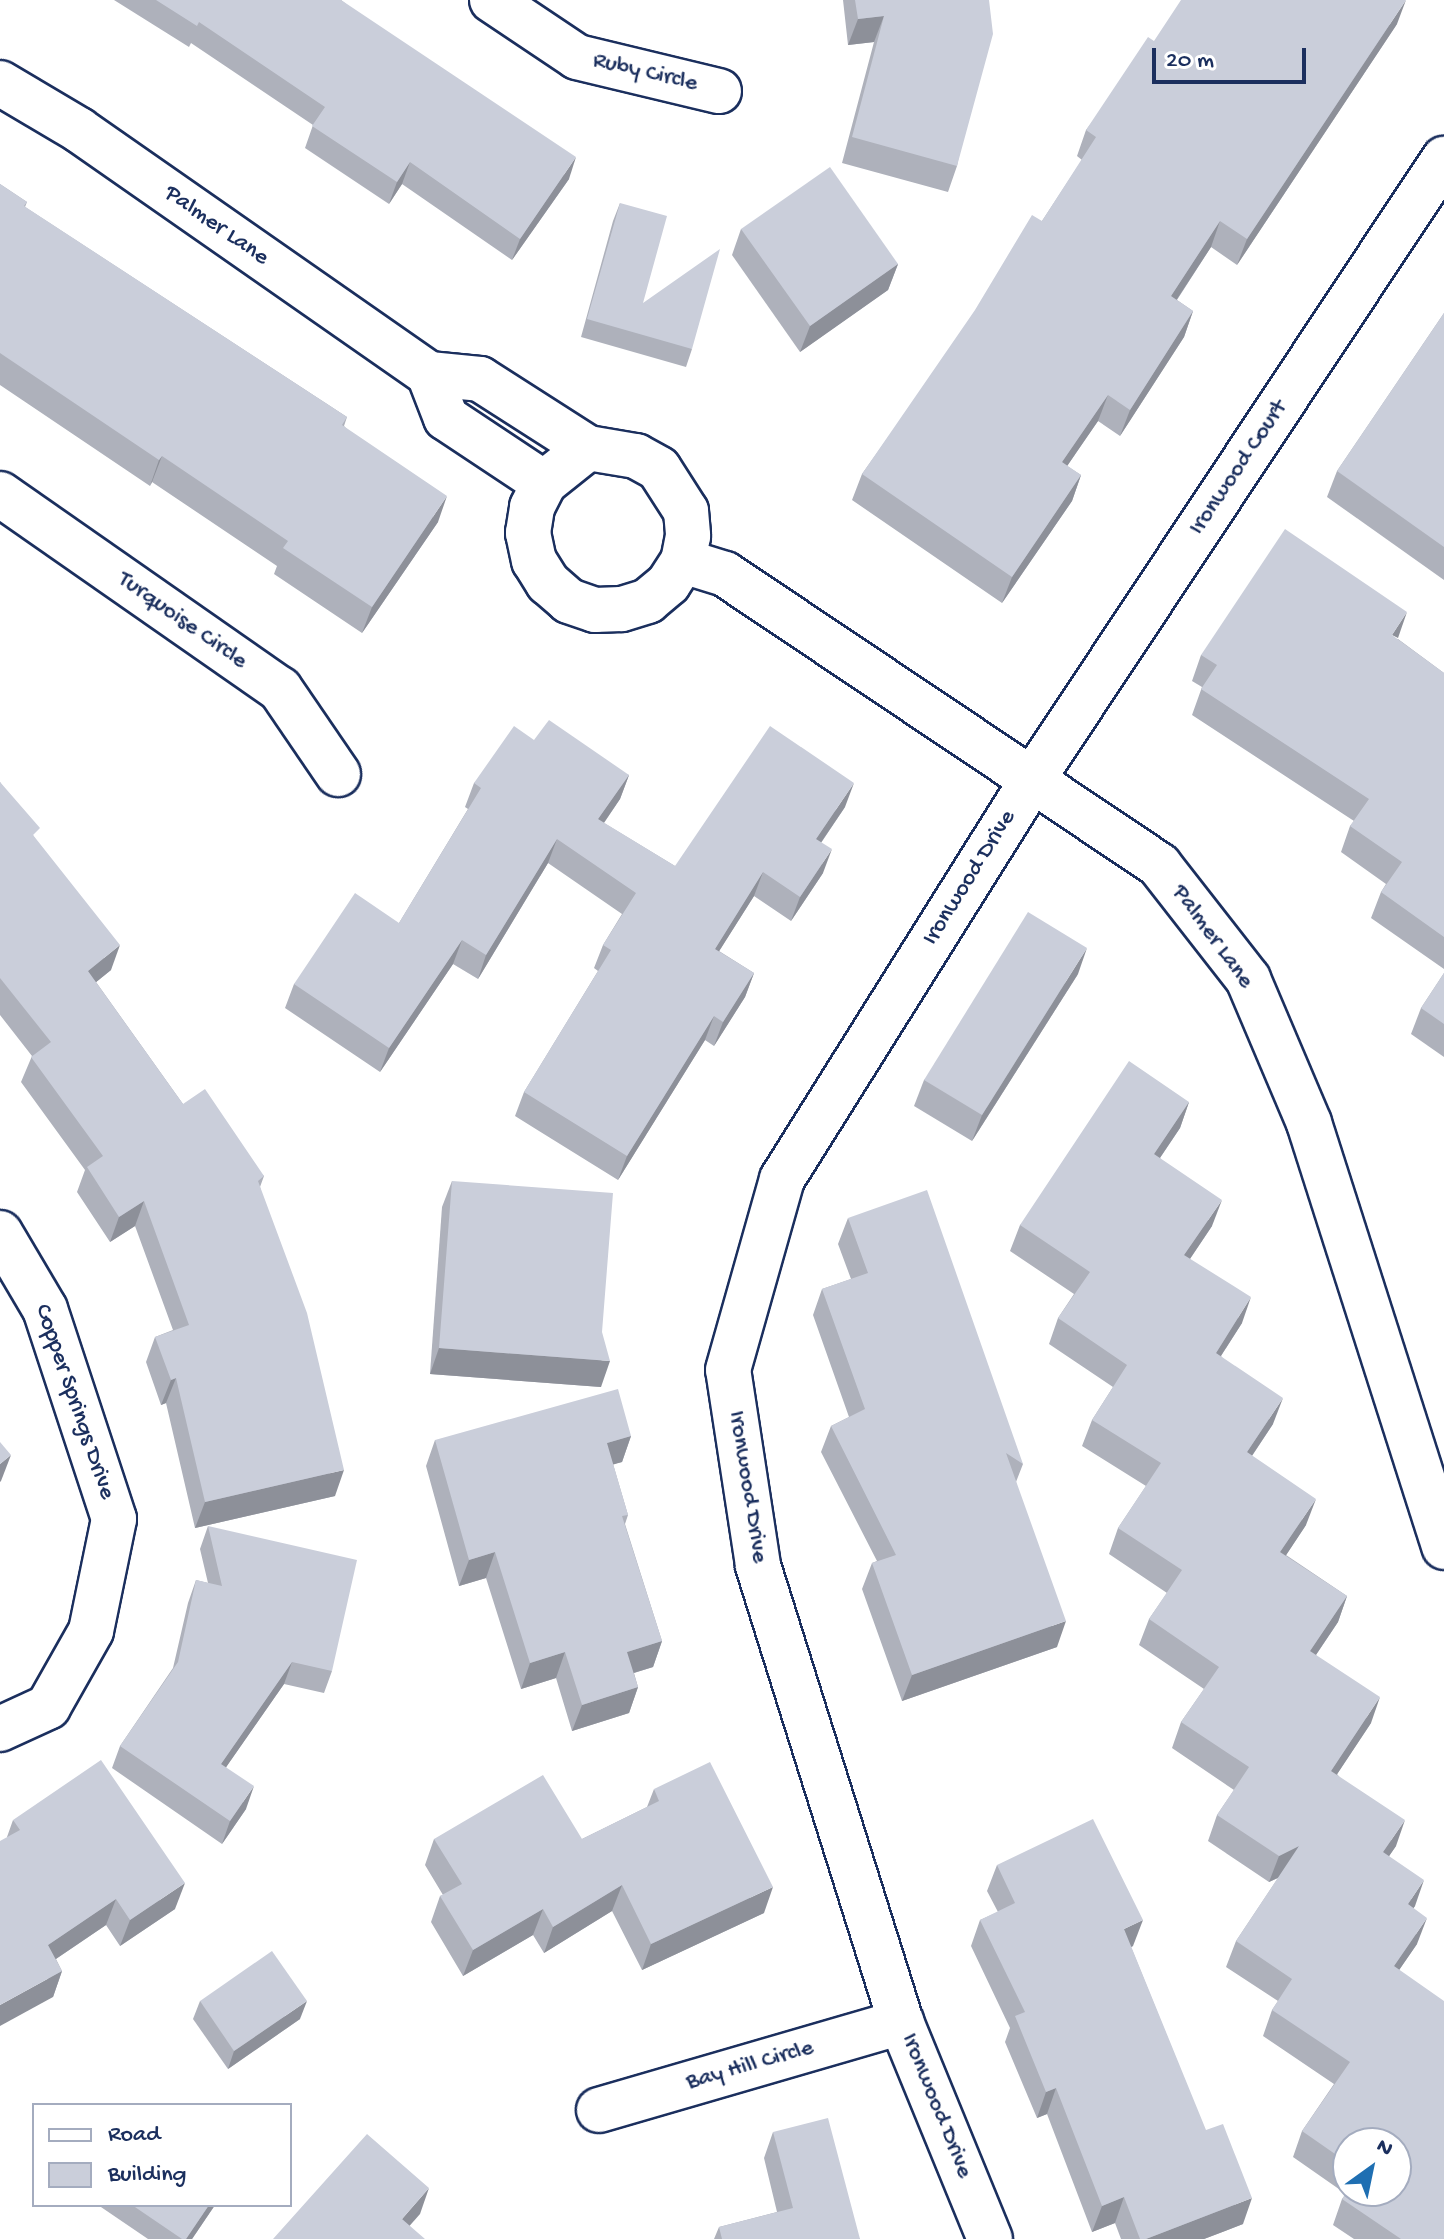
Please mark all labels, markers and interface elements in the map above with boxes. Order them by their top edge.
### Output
scale bar [1156,32,1310,82]
street label: Ruby Circle [590,47,700,99]
text: 20 m [1166,47,1214,76]
street label: Palmer Lane [158,179,274,273]
street label: Ironwood Court [1183,395,1295,541]
street label: Turquoise Circle [112,566,252,676]
street label: Ironwood Drive [917,805,1023,951]
street label: Palmer Lane [1165,879,1259,995]
street label: Copper Springs Drive [27,1301,121,1503]
street label: Ironwood Drive [721,1409,773,1565]
street label: Ironwood Drive [894,2029,978,2183]
street label: Bay Hill Circle [683,2034,817,2098]
legend [32,2103,292,2207]
text: Road [108,2121,160,2150]
north arrow [1332,2127,1412,2207]
text: N [1371,2134,1397,2163]
text: Building [108,2161,186,2190]

